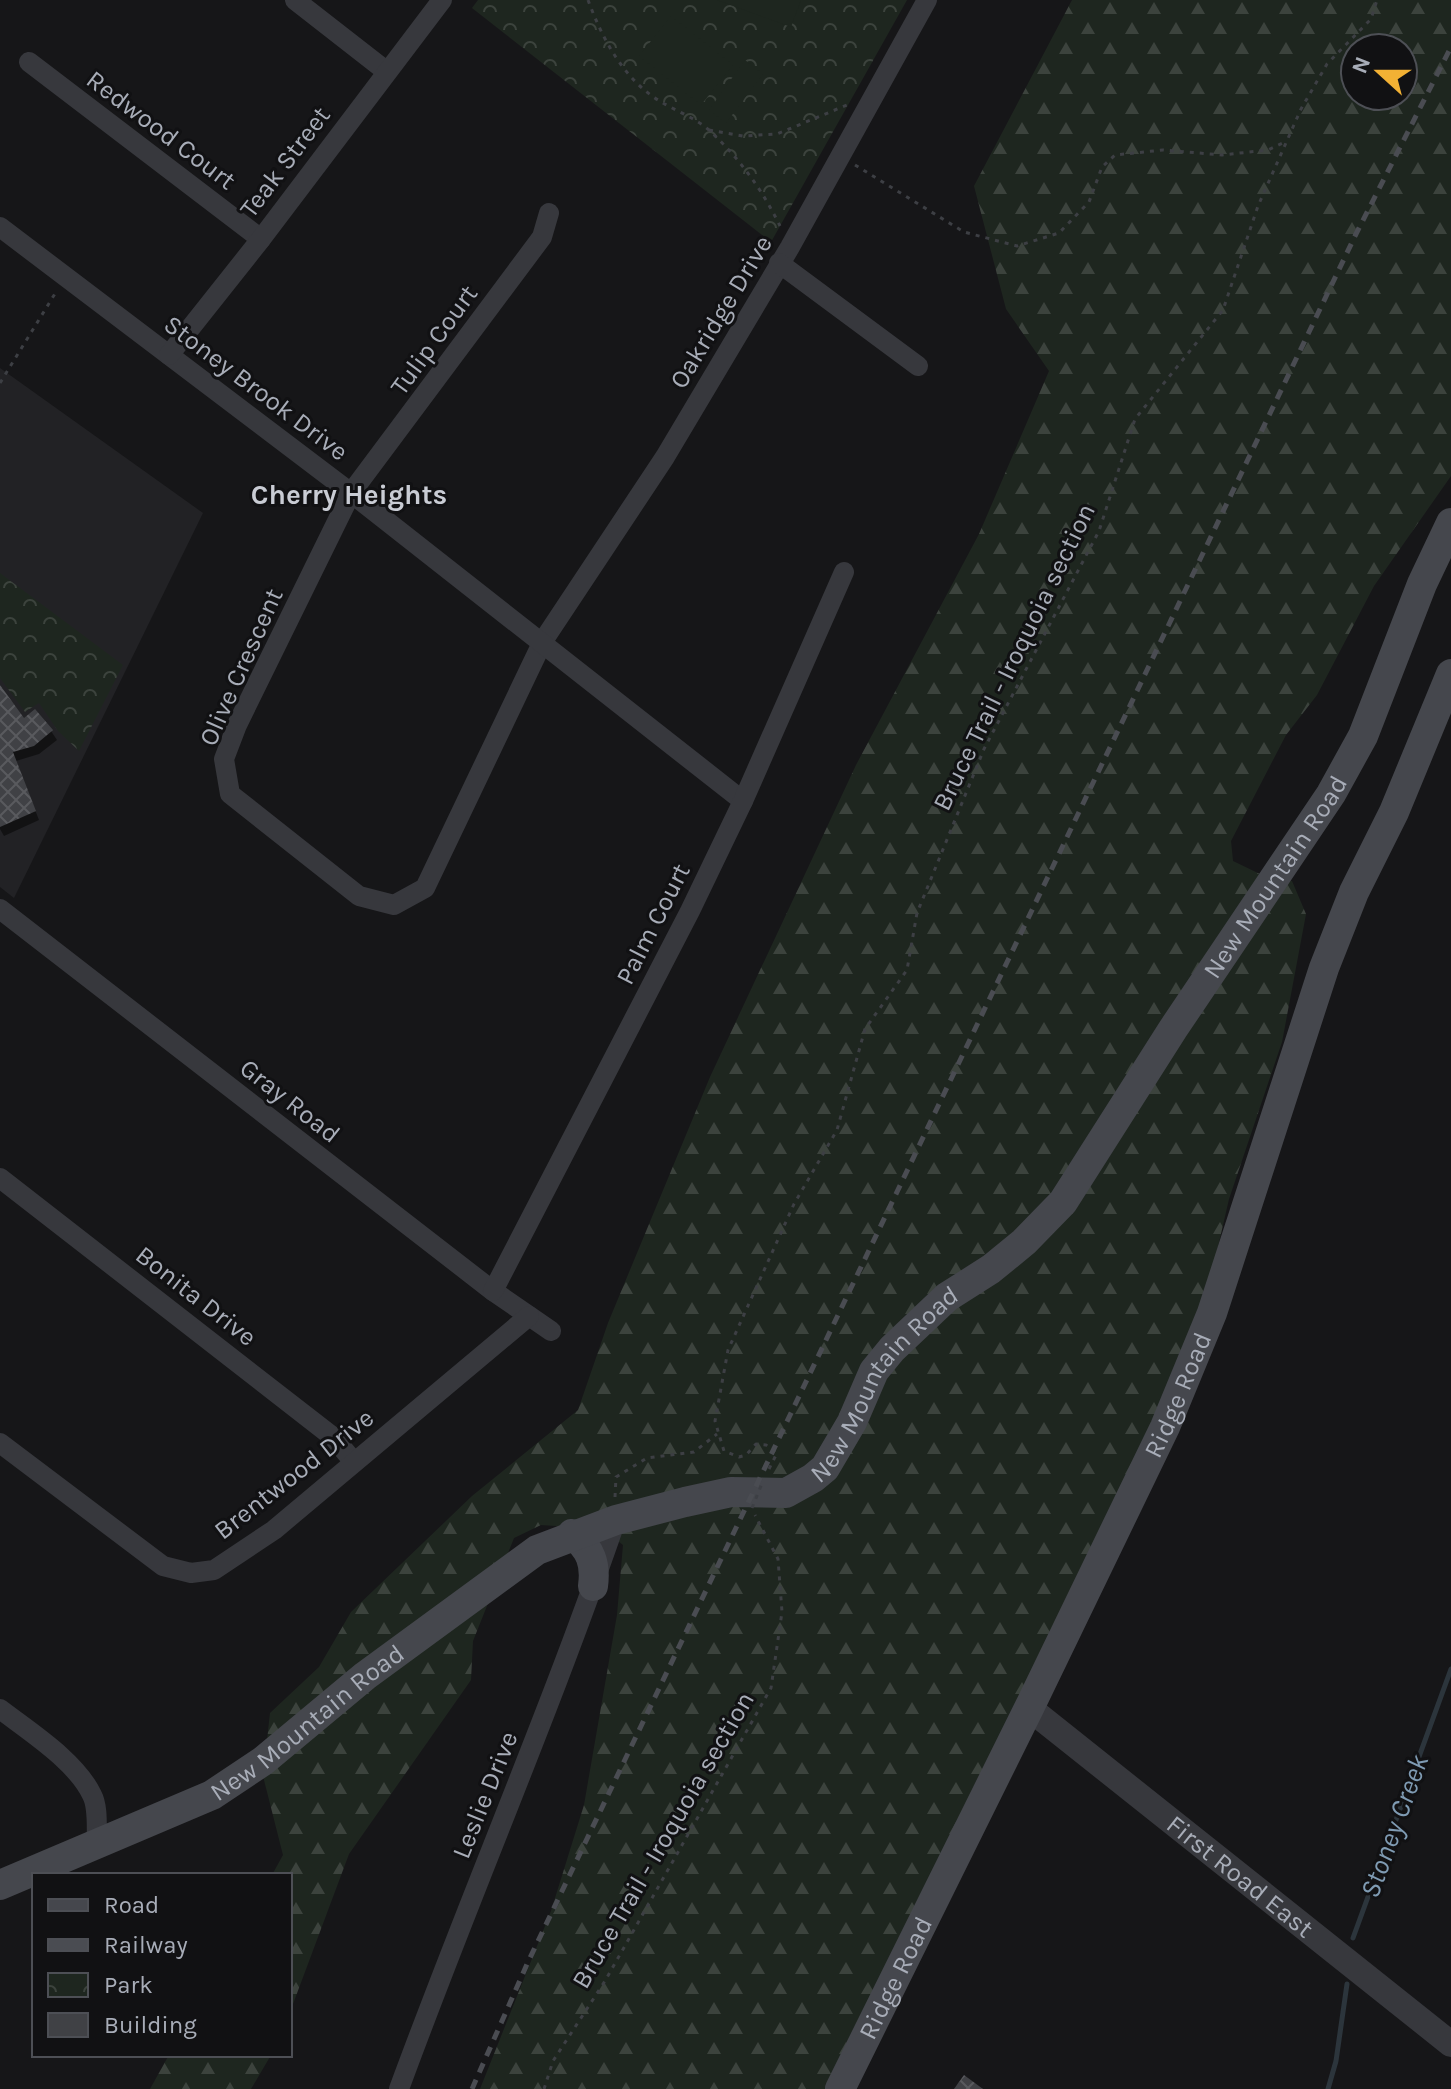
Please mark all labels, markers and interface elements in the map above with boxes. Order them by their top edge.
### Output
north arrow [1339,32,1419,112]
text: N [1346,53,1376,77]
street label: Redwood Court [80,64,242,196]
street label: Teak Street [233,100,337,224]
street label: Oakridge Drive [663,230,779,394]
street label: Tulip Court [384,279,484,401]
street label: Stoney Brook Drive [158,309,354,467]
district label: Cherry Heights [251,478,447,511]
street label: Bruce Trail - Iroquoia section [926,498,1102,816]
street label: Olive Crescent [192,583,290,750]
street label: New Mountain Road [1196,770,1354,984]
street label: Palm Court [609,858,697,990]
street label: Gray Road [234,1052,346,1150]
street label: Bonita Drive [129,1239,263,1353]
street label: New Mountain Road [804,1279,964,1489]
street label: Ridge Road [1137,1328,1218,1463]
street label: Brentwood Drive [208,1402,380,1546]
street label: New Mountain Road [204,1637,410,1807]
street label: Bruce Trail - Iroquoia section [565,1686,761,1994]
street label: Leslie Drive [445,1727,525,1863]
water label: Stoney Creek [1353,1749,1435,1902]
street label: First Road East [1161,1808,1320,1944]
legend [32,1873,292,2057]
text: Road [104,1891,159,1919]
street label: Ridge Road [852,1911,939,2044]
text: Railway [104,1931,188,1959]
text: Park [104,1971,153,1999]
text: Building [104,2011,197,2039]

